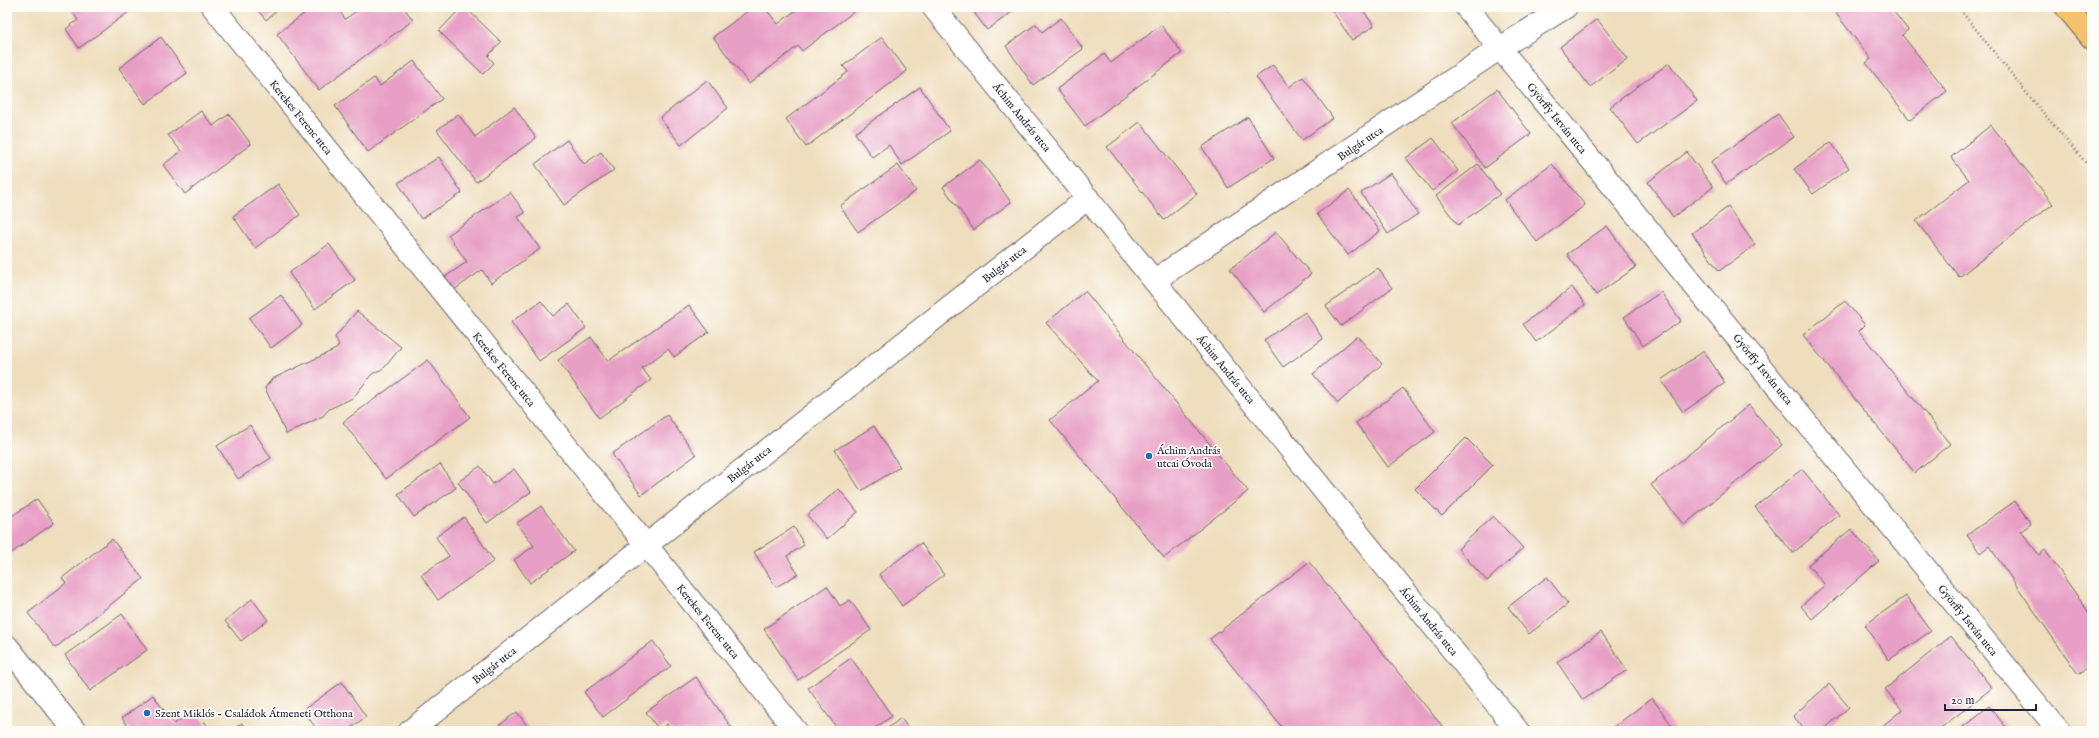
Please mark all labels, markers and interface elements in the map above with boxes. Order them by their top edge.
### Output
street label: Kerekes Ferenc utca [266,77,335,158]
street label: Áchim András utca [988,79,1054,155]
street label: Györffy István utca [1523,80,1589,157]
street label: Bulgár utca [1335,123,1386,164]
street label: Bulgár utca [980,243,1030,286]
street label: Kerekes Ferenc utca [469,329,538,410]
street label: Áchim András utca [1192,331,1258,407]
street label: Györffy István utca [1729,331,1795,408]
street label: Bulgár utca [725,443,775,486]
place label: Áchim András utcai Óvoda [1156,444,1221,471]
marker: Áchim András utcai Óvoda [1144,451,1154,461]
street label: Kerekes Ferenc utca [673,581,742,662]
street label: Györffy István utca [1934,582,2000,659]
street label: Áchim András utca [1395,583,1461,659]
street label: Bulgár utca [470,644,520,687]
scale bar [1945,686,2036,712]
text: 20 m [1951,693,1974,708]
place label: Szent Miklós - Családok Átmeneti Otthona [155,707,353,721]
marker: Szent Miklós - Családok Átmeneti Otthona [142,708,152,718]

